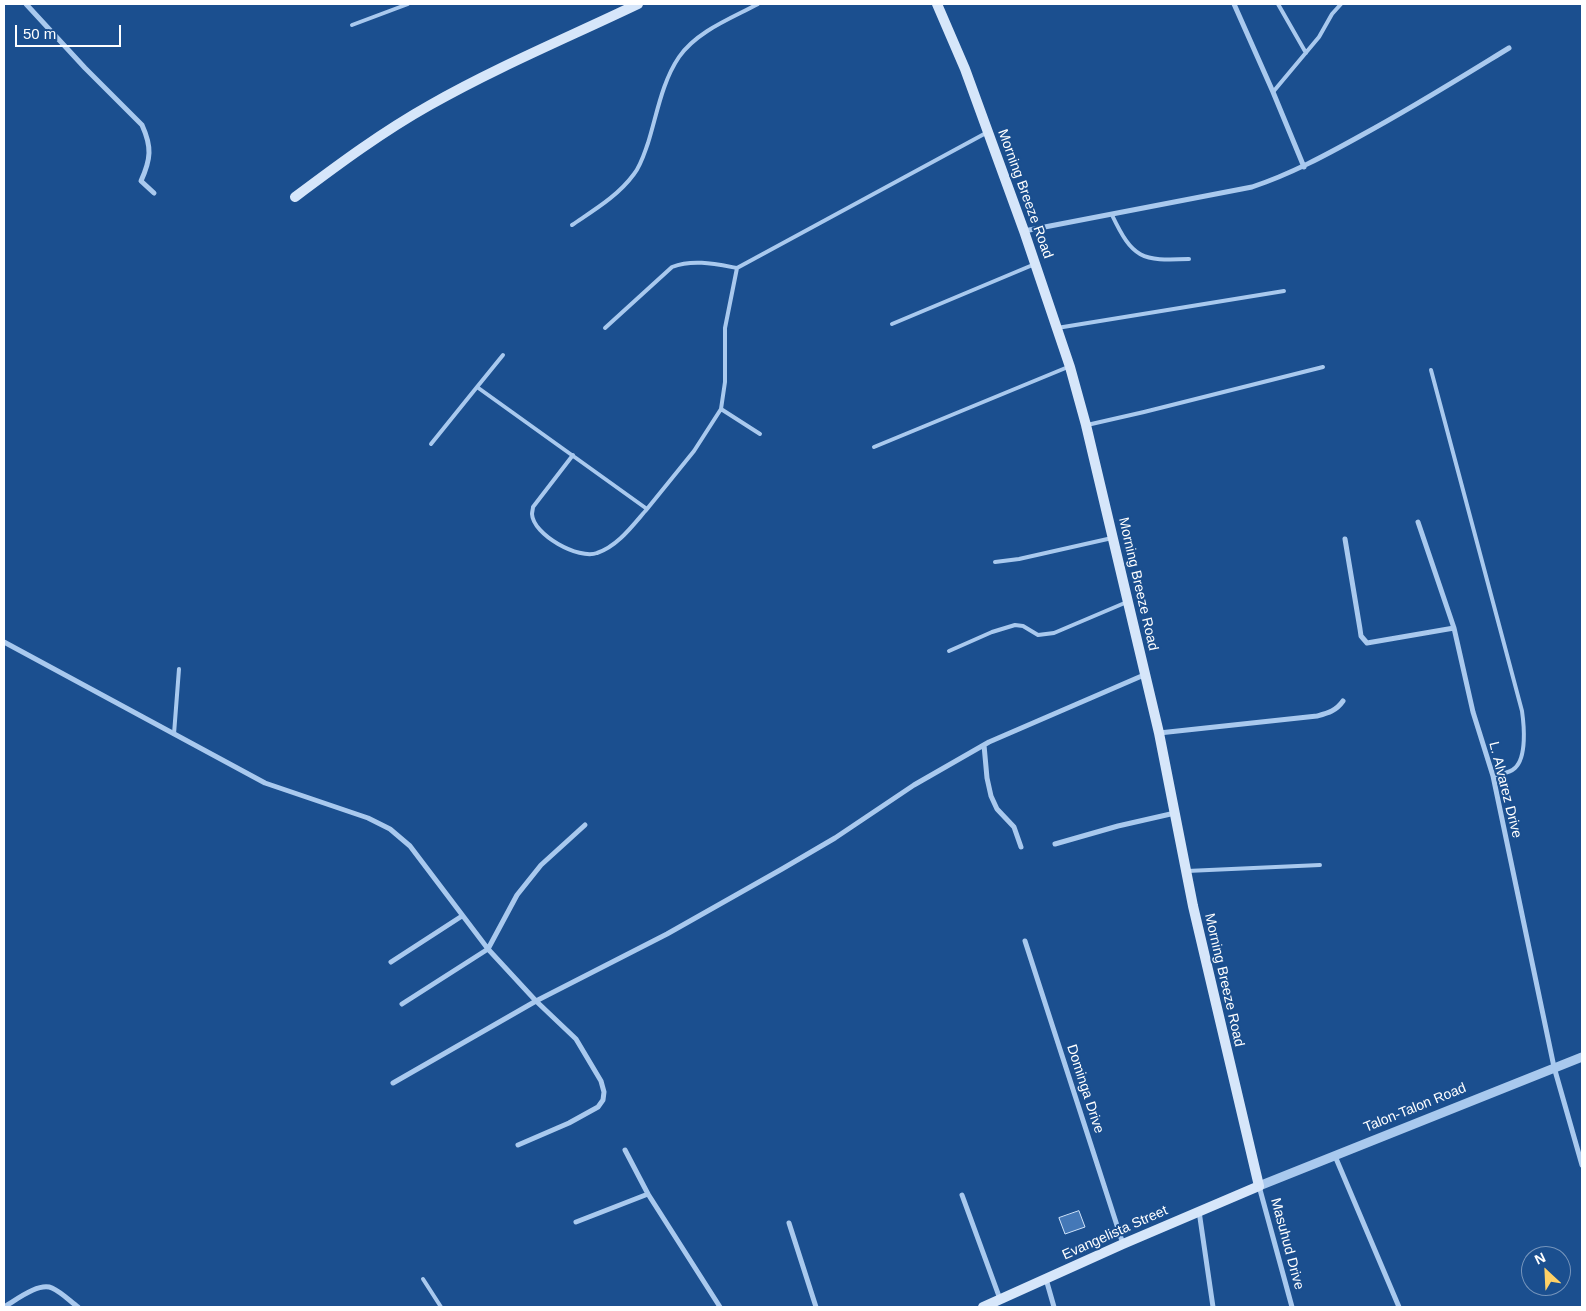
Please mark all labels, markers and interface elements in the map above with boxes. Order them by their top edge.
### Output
scale bar [18,15,124,47]
text: 50 m [23,25,56,42]
street label: Morning Breeze Road [994,127,1056,261]
street label: Morning Breeze Road [1114,516,1162,652]
street label: L. Alvarez Drive [1485,740,1525,840]
street label: Morning Breeze Road [1200,912,1248,1048]
street label: Dominga Drive [1063,1042,1107,1136]
street label: Talon-Talon Road [1361,1080,1469,1136]
street label: Masuhud Drive [1267,1196,1307,1292]
street label: Evangelista Street [1060,1202,1170,1264]
north arrow [1521,1246,1571,1296]
text: N [1532,1249,1548,1268]

